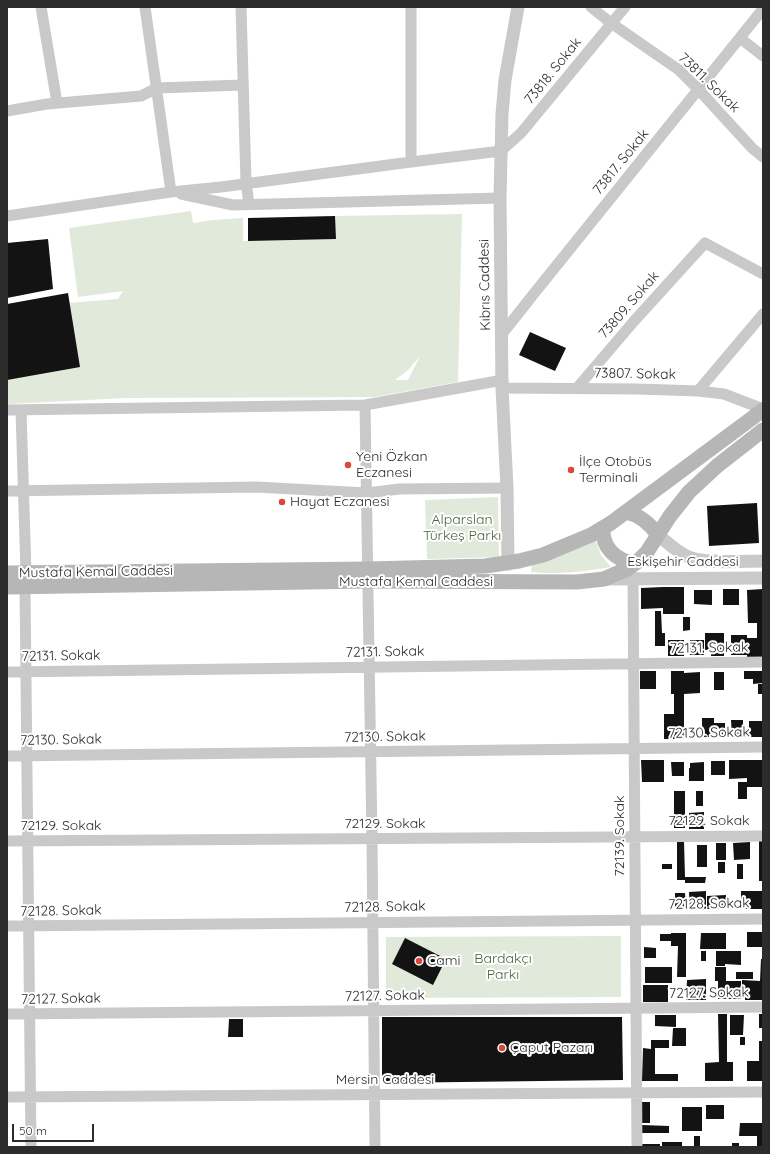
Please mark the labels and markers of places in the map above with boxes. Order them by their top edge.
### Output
place label: Yeni Özkan Eczanesi [356,449,428,482]
place label: İlçe Otobüs Terminali [579,454,652,486]
marker: Yeni Özkan Eczanesi [343,460,353,470]
marker: İlçe Otobüs Terminali [566,465,576,475]
place label: Hayat Eczanesi [290,494,389,510]
marker: Hayat Eczanesi [277,497,287,507]
place label: Cami [427,953,460,969]
marker: Cami [414,956,424,966]
place label: Çaput Pazarı [510,1040,593,1056]
marker: Çaput Pazarı [497,1043,507,1053]

